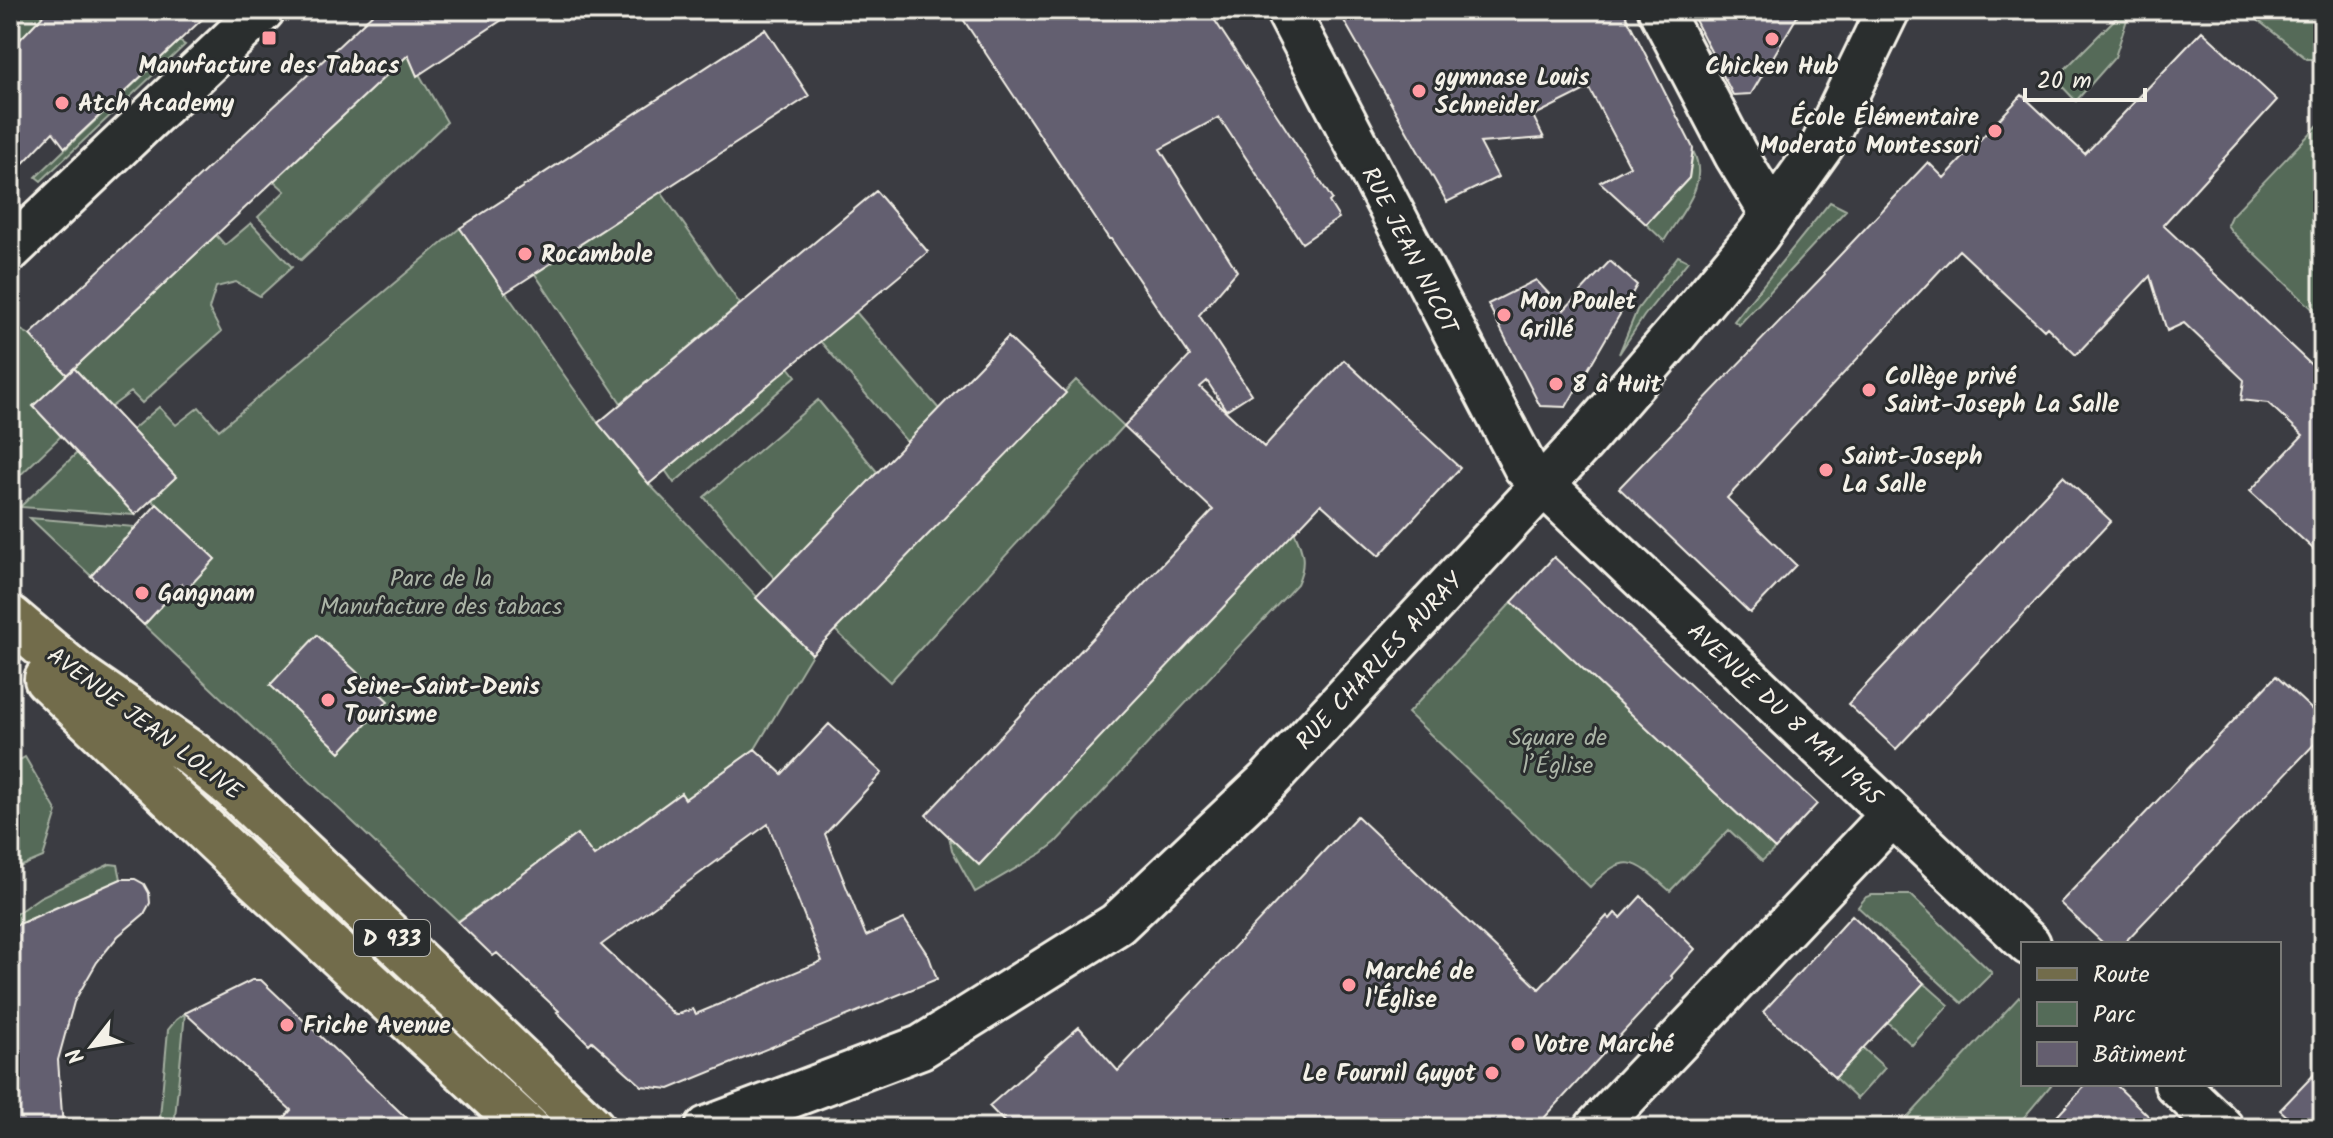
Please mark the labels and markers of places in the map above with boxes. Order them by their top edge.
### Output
marker: Manufacture des Tabacs [260,29,278,47]
marker: Chicken Hub [1763,30,1781,48]
place label: Manufacture des Tabacs [138,47,400,86]
place label: Chicken Hub [1705,48,1839,87]
place label: gymnase Louis Schneider [1434,59,1590,126]
marker: gymnase Louis Schneider [1410,82,1428,100]
place label: Atch Academy [78,85,235,124]
marker: Atch Academy [53,94,71,112]
place label: École Élémentaire Moderato Montessori [1760,99,1980,166]
marker: École Élémentaire Moderato Montessori [1986,122,2004,140]
place label: Rocambole [541,236,653,275]
marker: Rocambole [516,245,534,263]
place label: Mon Poulet Grillé [1520,283,1638,350]
marker: Mon Poulet Grillé [1495,306,1513,324]
place label: Collège privé Saint-Joseph La Salle [1885,358,2120,425]
place label: 8 à Huit [1572,366,1663,405]
marker: 8 à Huit [1547,375,1565,393]
marker: Collège privé Saint-Joseph La Salle [1860,381,1878,399]
place label: Saint-Joseph La Salle [1842,438,1983,505]
marker: Saint-Joseph La Salle [1817,461,1835,479]
place label: Gangnam [158,575,255,614]
marker: Gangnam [133,584,151,602]
place label: Seine-Saint-Denis Tourisme [344,668,540,735]
marker: Seine-Saint-Denis Tourisme [319,691,337,709]
place label: Marché de l'Église [1365,953,1474,1020]
marker: Marché de l'Église [1340,976,1358,994]
place label: Friche Avenue [303,1007,451,1046]
marker: Friche Avenue [278,1016,296,1034]
place label: Votre Marché [1534,1026,1674,1065]
marker: Votre Marché [1509,1035,1527,1053]
place label: Le Fournil Guyot [1302,1055,1477,1094]
marker: Le Fournil Guyot [1483,1064,1501,1082]

